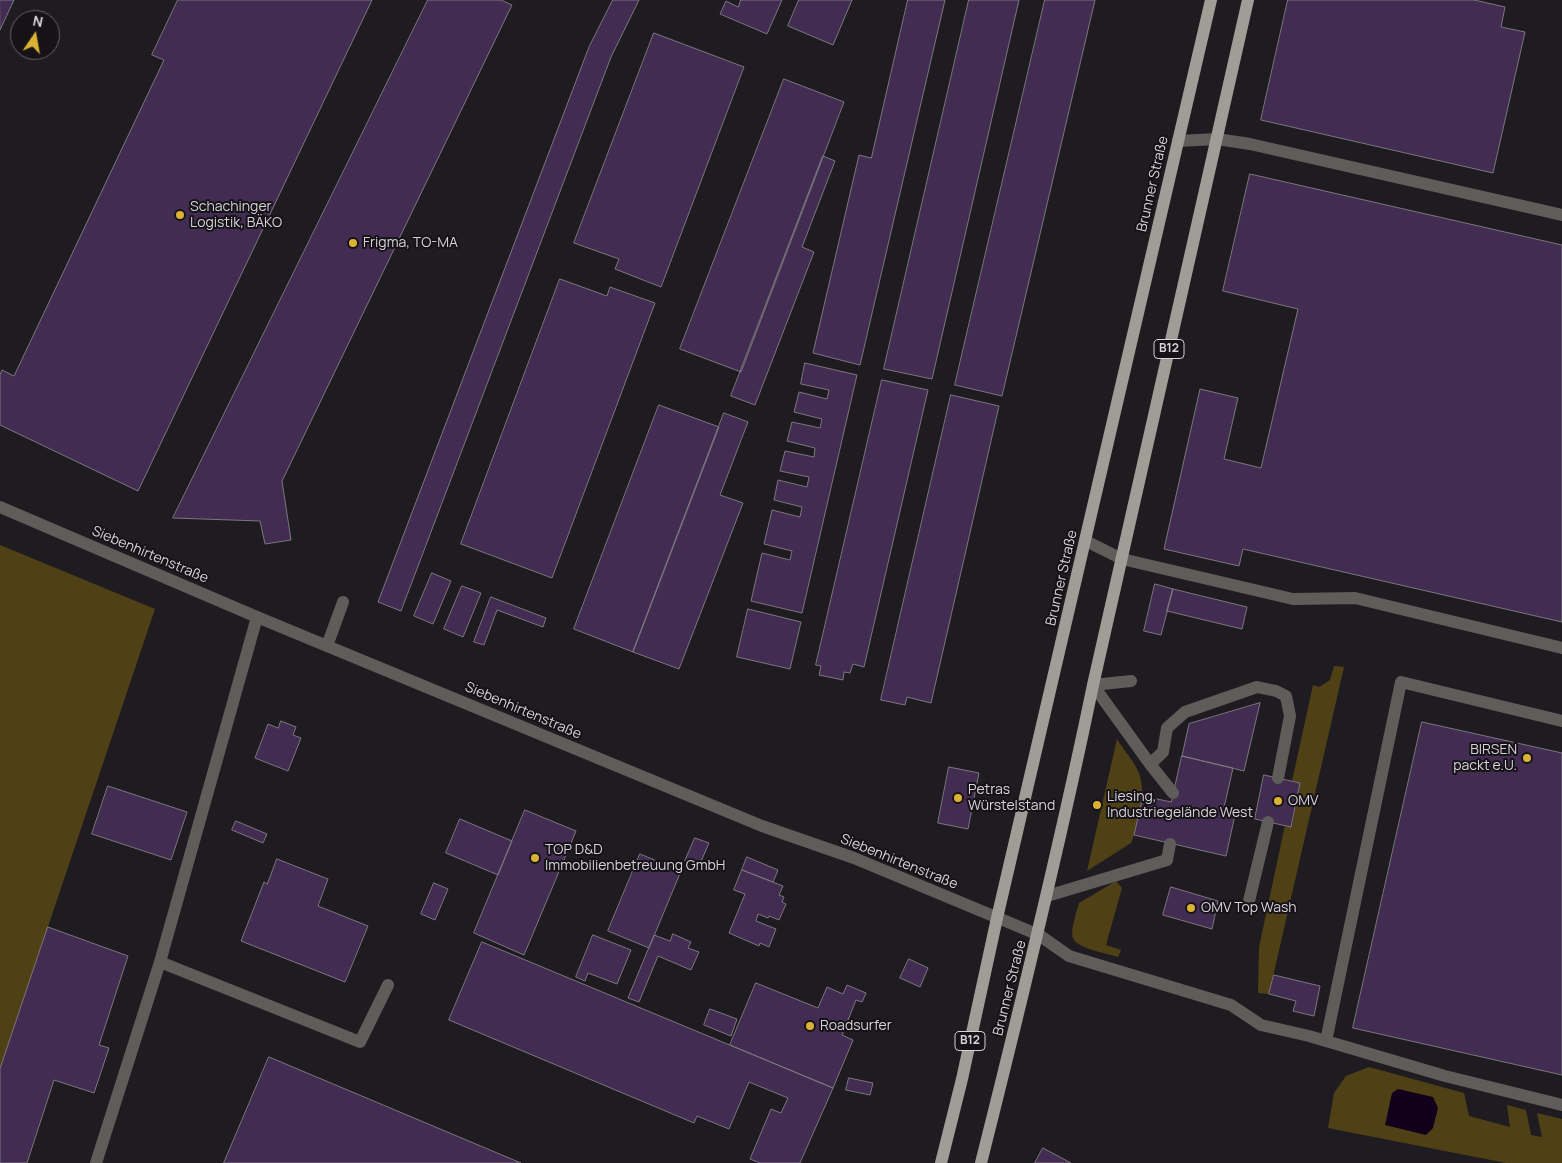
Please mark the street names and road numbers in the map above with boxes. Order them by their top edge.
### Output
street label: Brunner Straße [1134,134,1172,234]
road number: B12 [1154,339,1184,358]
street label: Siebenhirtenstraße [89,523,211,587]
street label: Brunner Straße [1043,528,1081,628]
street label: Siebenhirtenstraße [462,679,584,743]
street label: Siebenhirtenstraße [838,831,960,893]
street label: Brunner Straße [990,938,1030,1038]
road number: B12 [955,1032,985,1050]

